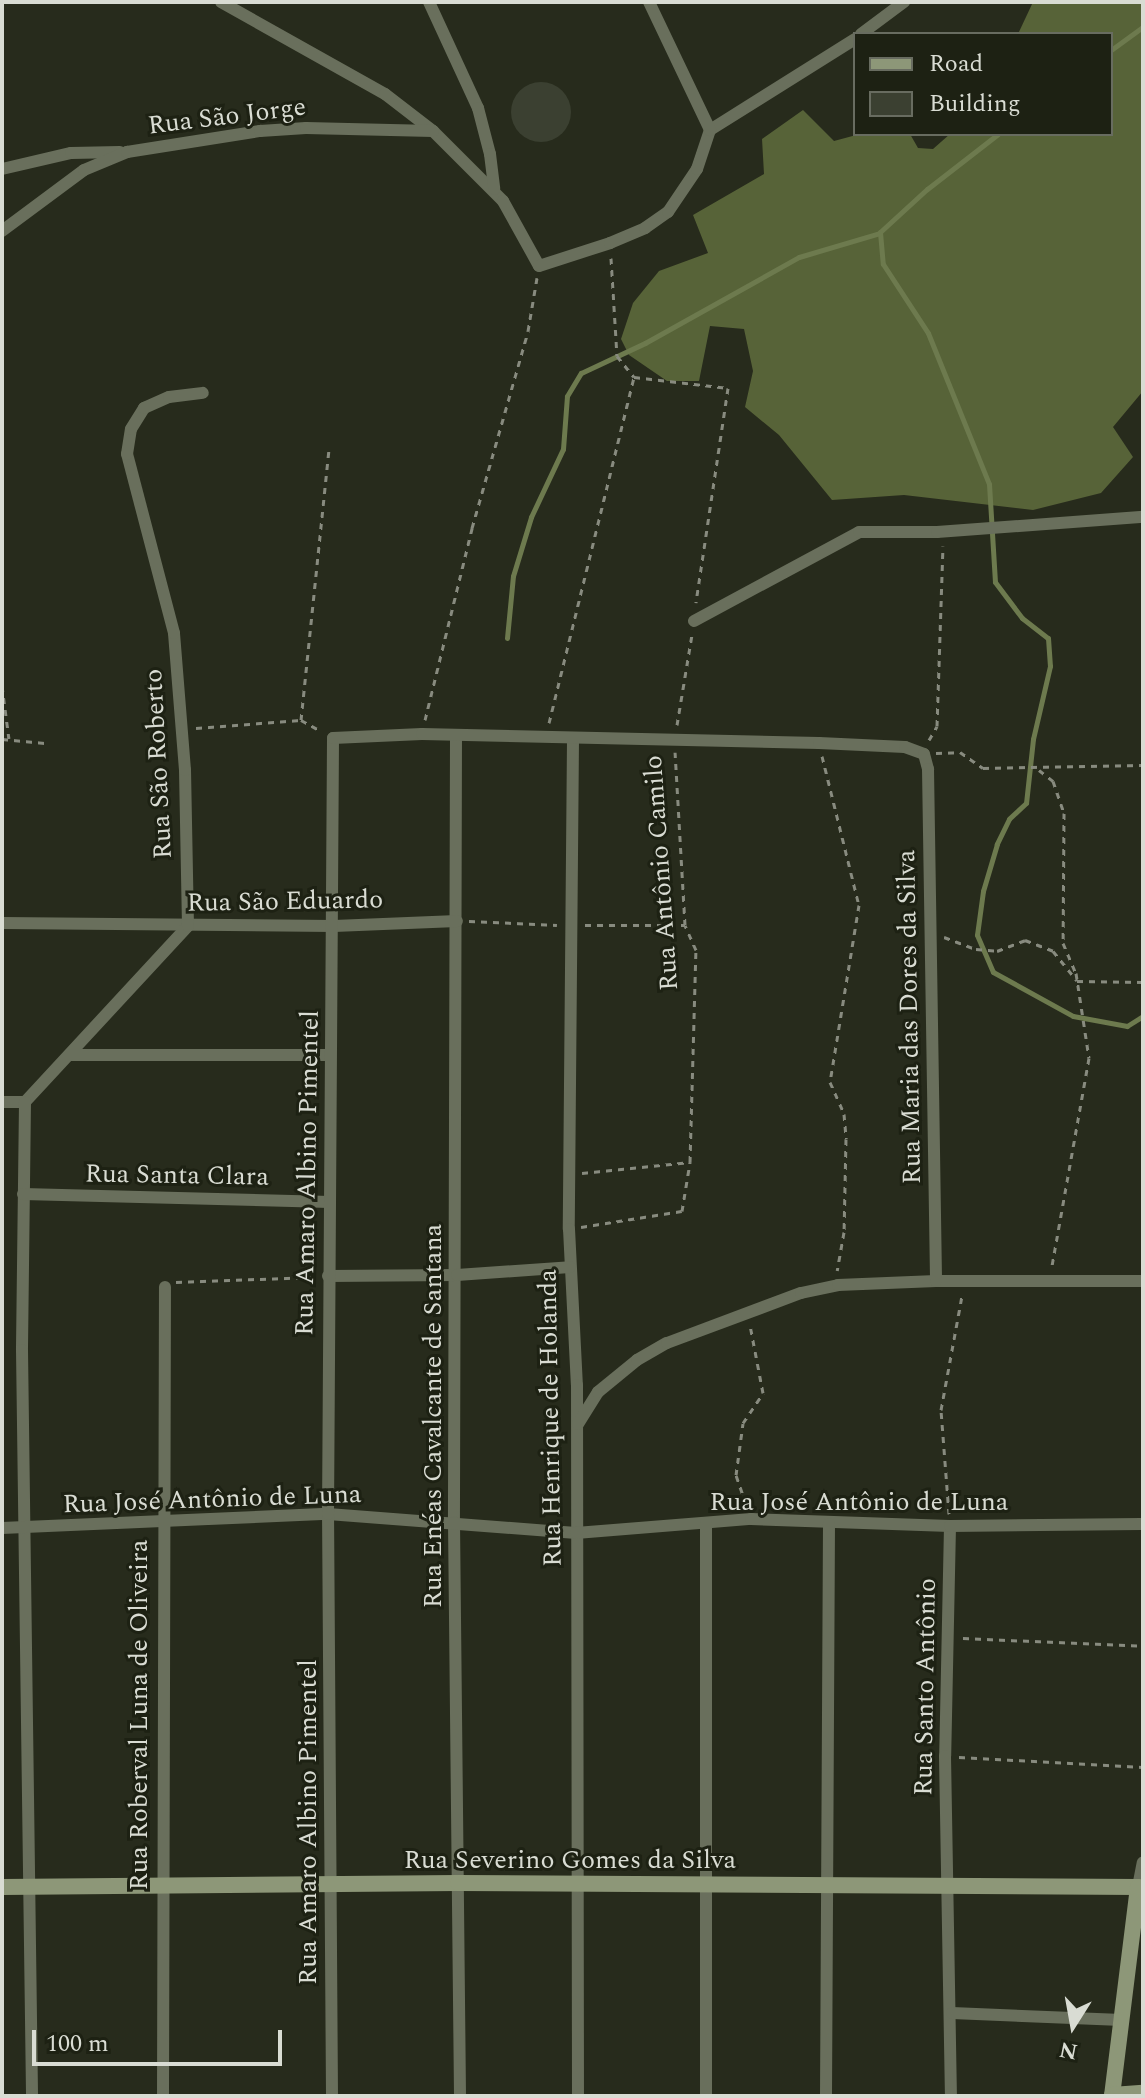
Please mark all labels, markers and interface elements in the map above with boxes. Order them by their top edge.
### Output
legend [853,32,1113,136]
text: Road [929,46,983,82]
text: Building [929,86,1021,122]
street label: Rua São Jorge [146,92,308,142]
street label: Rua São Roberto [138,668,180,860]
street label: Rua Antônio Camilo [638,754,686,992]
street label: Rua Maria das Dores da Silva [891,849,929,1185]
street label: Rua São Eduardo [187,885,383,919]
street label: Rua Amaro Albino Pimentel [290,1010,326,1336]
street label: Rua Santa Clara [85,1159,269,1193]
street label: Rua Enéas Cavalcante de Santana [418,1224,450,1608]
street label: Rua Henrique de Holanda [533,1269,569,1567]
street label: Rua José Antônio de Luna [62,1479,362,1521]
street label: Rua José Antônio de Luna [710,1487,1008,1519]
street label: Rua Roberval Luna de Oliveira [124,1540,156,1890]
street label: Rua Santo Antônio [909,1578,943,1796]
street label: Rua Amaro Albino Pimentel [293,1659,325,1985]
street label: Rua Severino Gomes da Silva [404,1845,736,1877]
north arrow [1033,1986,1113,2066]
scale bar [36,2014,286,2064]
text: 100 m [46,2026,109,2062]
text: N [1056,2032,1080,2068]

